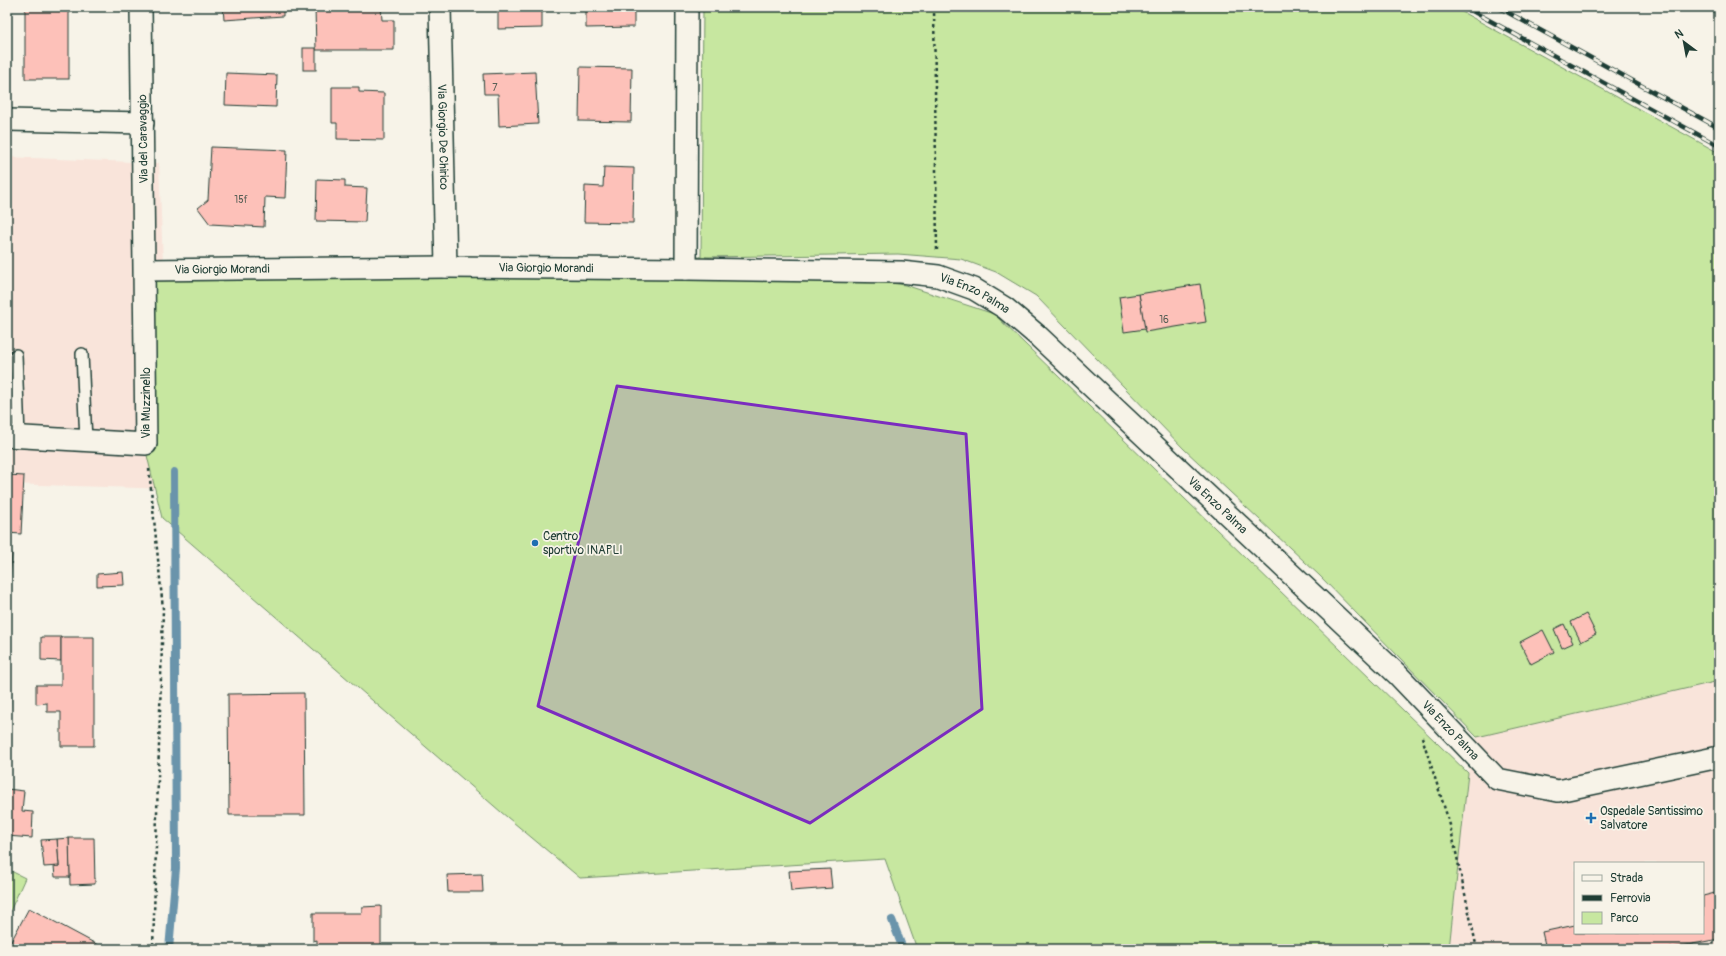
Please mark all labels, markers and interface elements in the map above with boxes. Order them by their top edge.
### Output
north arrow [1664,22,1704,62]
text: N [1672,26,1686,41]
house number: 7 [492,82,498,94]
street label: Via Giorgio De Chirico [434,84,451,191]
street label: Via del Caravaggio [135,94,152,184]
house number: 15f [234,194,248,206]
street label: Via Giorgio Morandi [498,260,594,276]
street label: Via Giorgio Morandi [174,262,270,278]
street label: Via Enzo Palma [938,270,1013,317]
house number: 16 [1159,314,1169,326]
street label: Via Muzzinello [139,367,154,439]
street label: Via Enzo Palma [1184,474,1251,538]
place label: Centro sportivo INAPLI [543,529,623,558]
marker: Centro sportivo INAPLI [530,538,540,548]
street label: Via Enzo Palma [1418,698,1482,764]
place label: Ospedale Santissimo Salvatore [1600,804,1703,833]
marker: Ospedale Santissimo Salvatore [1585,812,1597,824]
legend [1574,862,1704,934]
text: Strada [1610,871,1644,886]
text: Ferrovia [1610,891,1651,906]
text: Parco [1610,911,1639,926]

